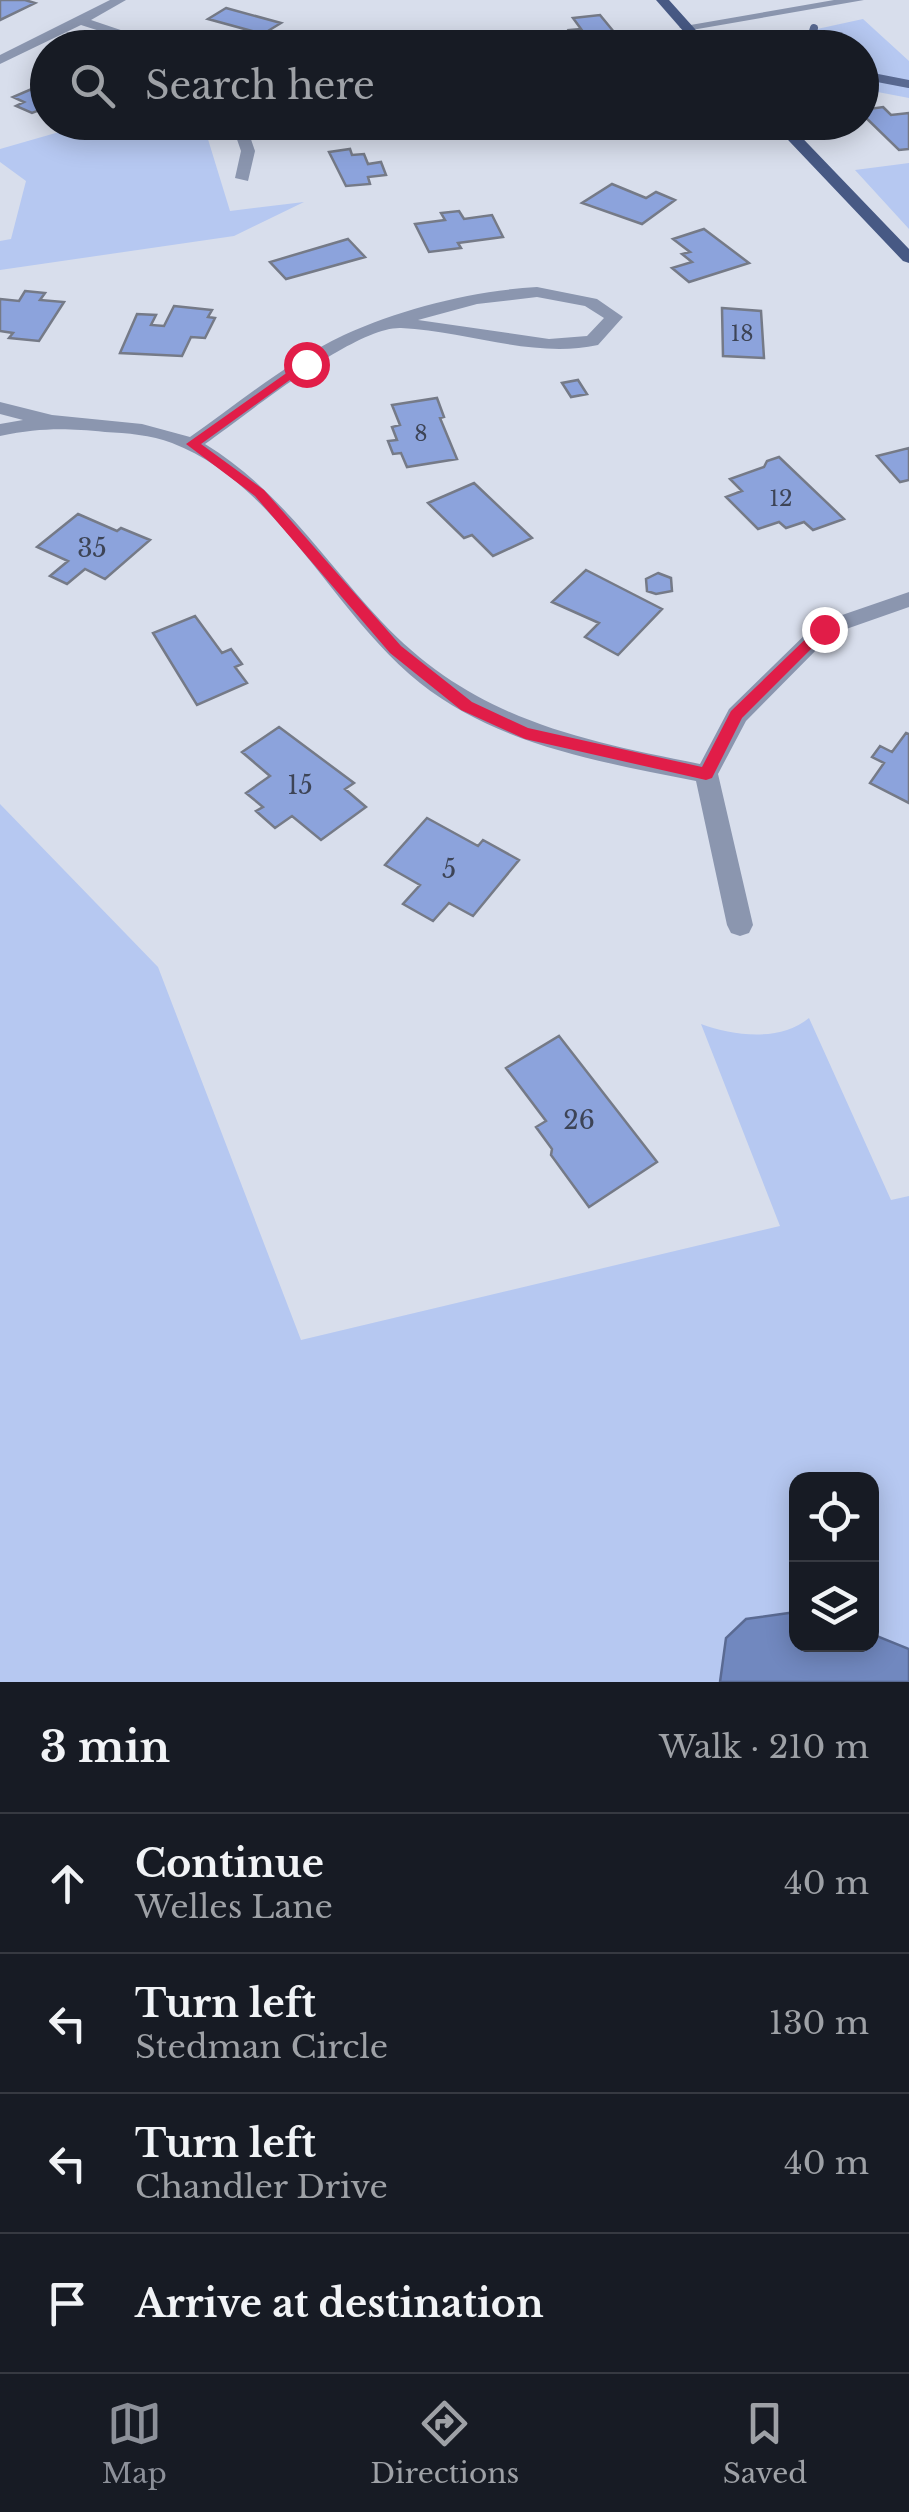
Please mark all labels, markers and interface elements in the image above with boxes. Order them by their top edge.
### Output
search box [30,30,879,140]
icon: search [65,58,120,113]
text: Search here [145,62,375,109]
house number: 18 [730,320,754,347]
route start [284,342,330,388]
house number: 8 [414,420,428,447]
house number: 12 [769,485,793,512]
house number: 35 [77,533,107,564]
route end [802,607,848,653]
house number: 15 [287,770,313,801]
house number: 5 [442,854,456,885]
house number: 26 [563,1105,595,1136]
map controls [789,1472,879,1652]
button: locate [789,1472,879,1562]
button: layers [789,1562,879,1652]
text: 3 min [40,1721,170,1773]
text: Walk · 210 m [659,1727,869,1767]
text: Continue [135,1840,324,1887]
icon: ahead [40,1856,95,1911]
text: 40 m [784,1863,869,1903]
text: Welles Lane [135,1887,333,1927]
text: Turn left [135,1980,316,2027]
icon: left [40,1996,95,2051]
text: 130 m [769,2003,869,2043]
text: Stedman Circle [135,2027,388,2067]
text: Turn left [135,2120,316,2167]
icon: left [40,2136,95,2191]
text: 40 m [784,2143,869,2183]
text: Chandler Drive [135,2167,388,2207]
icon: arrive [40,2276,95,2331]
text: Arrive at destination [135,2280,544,2327]
tab: Map [102,2396,167,2491]
tab: Directions [370,2396,519,2491]
tab: Saved [723,2396,807,2491]

